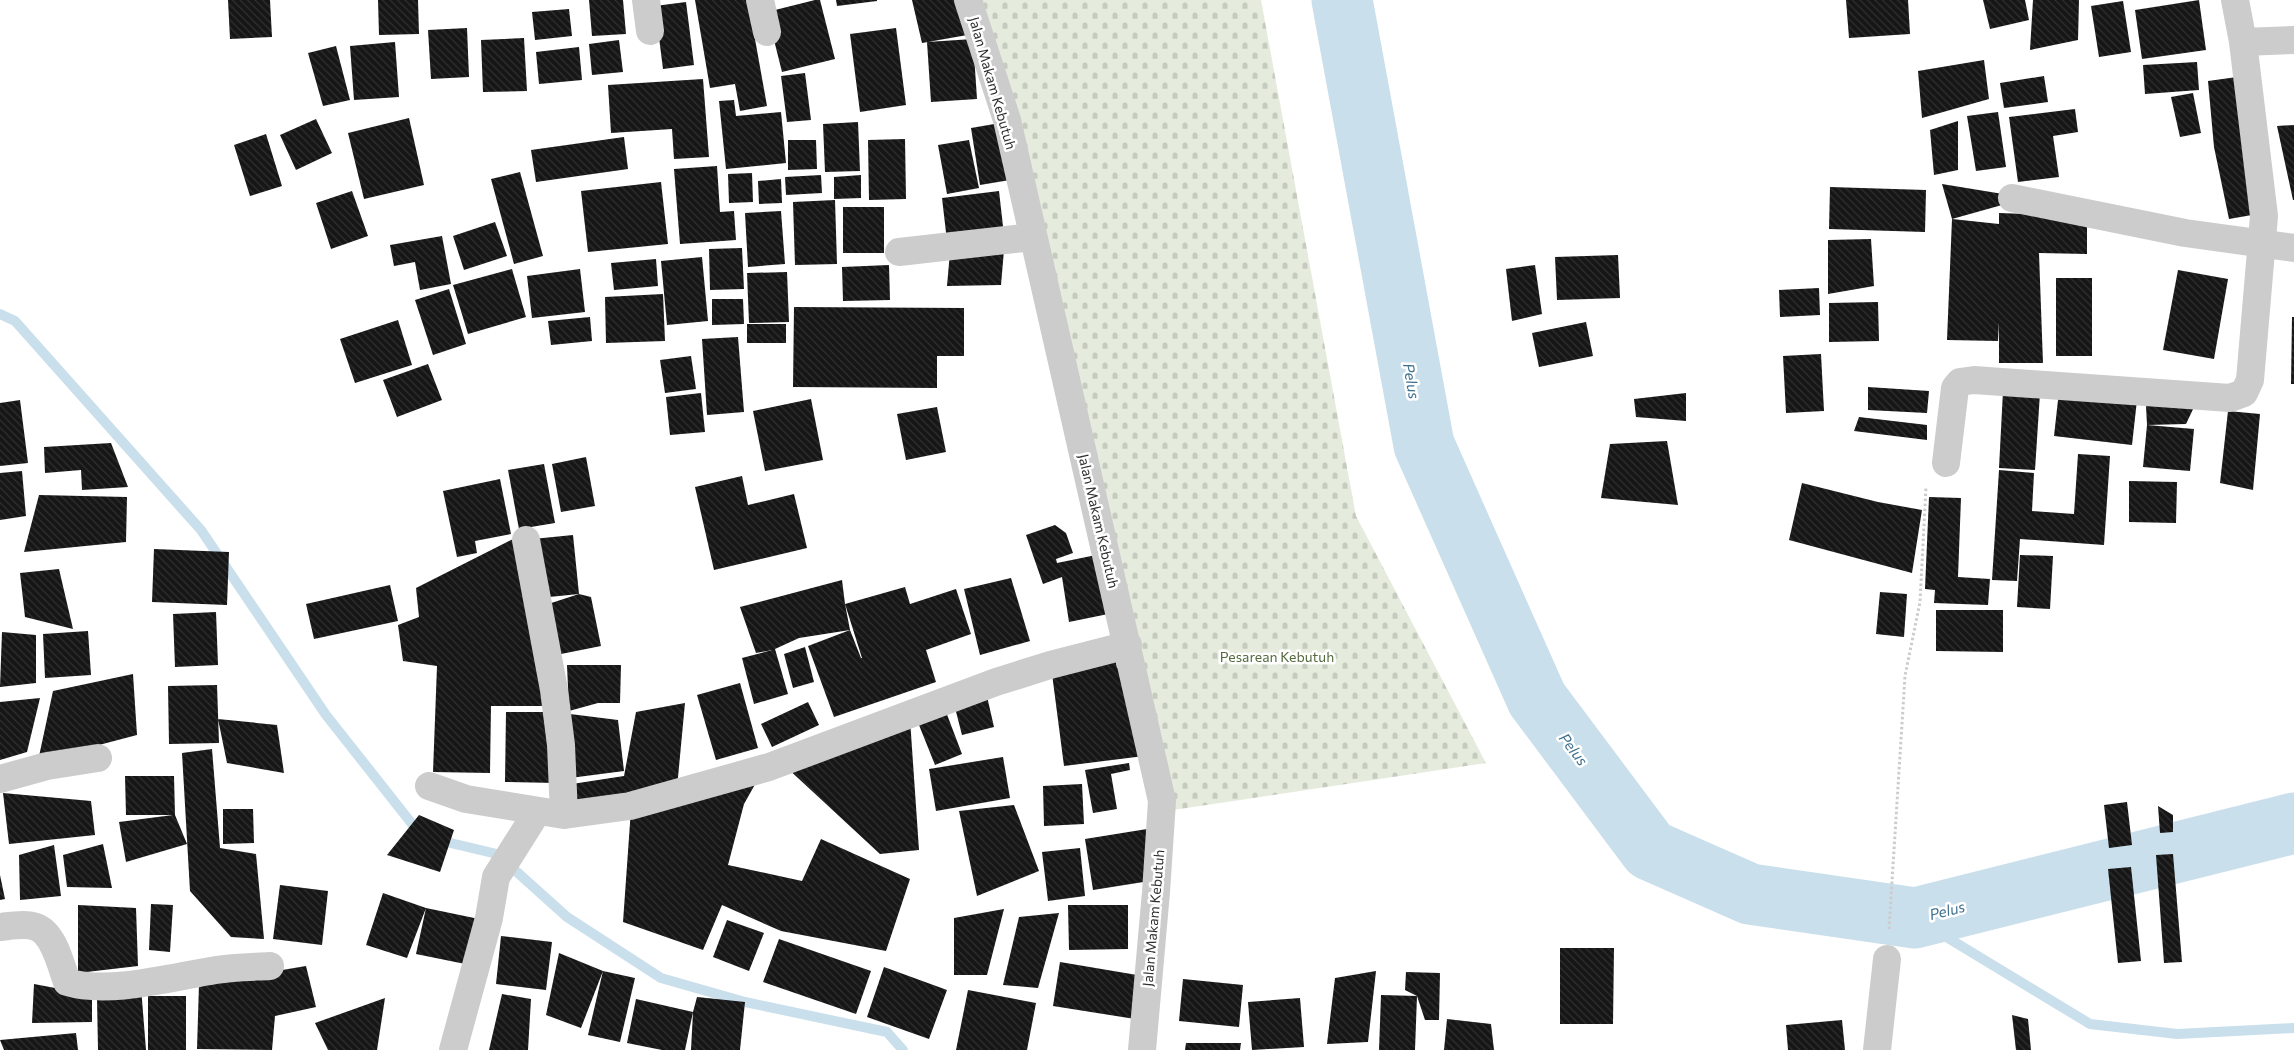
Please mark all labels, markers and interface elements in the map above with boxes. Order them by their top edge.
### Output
street label: Jalan Makam Kebutuh [966,15,1020,151]
water label: Pelus [1400,362,1424,400]
street label: Jalan Makam Kebutuh [1075,452,1123,590]
park label: Pesarean Kebutuh [1220,648,1334,665]
water label: Pelus [1556,729,1592,769]
street label: Jalan Makam Kebutuh [1139,849,1167,987]
water label: Pelus [1927,897,1967,923]

